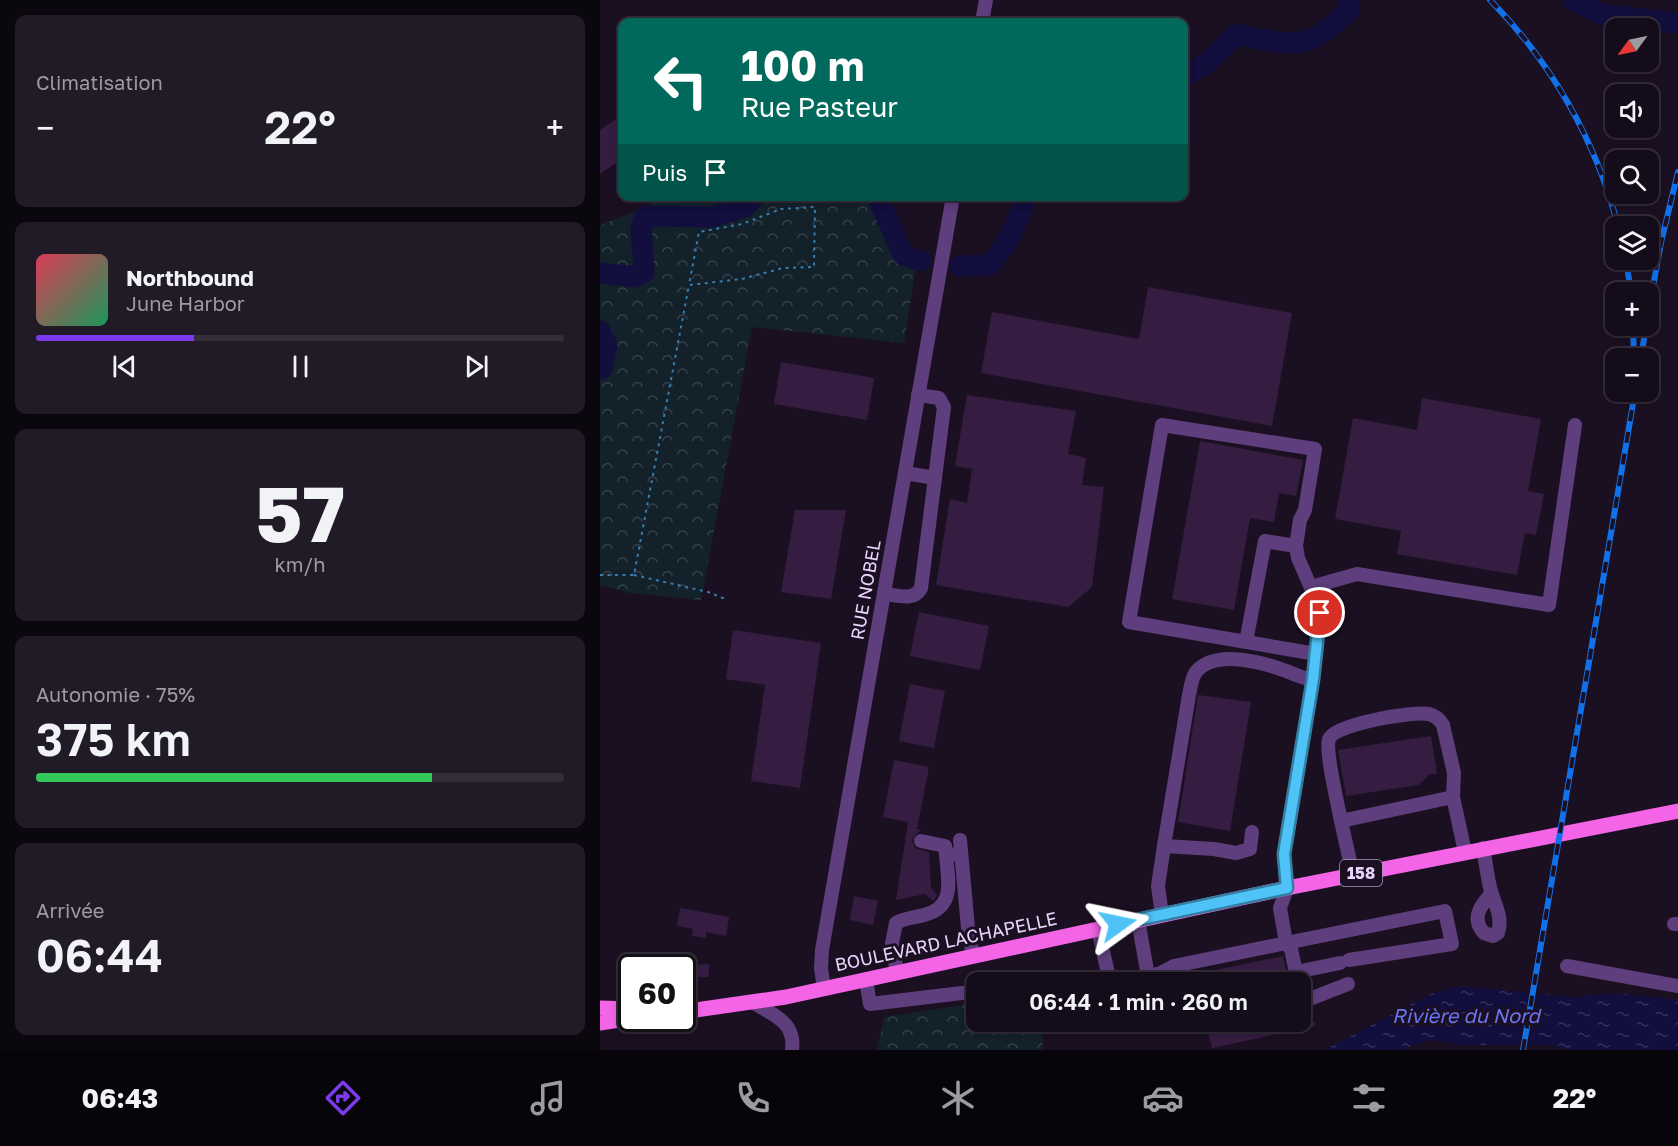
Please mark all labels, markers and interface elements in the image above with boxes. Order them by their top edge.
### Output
north arrow [1605,18,1659,72]
map controls [1605,18,1659,402]
text: 100 m [741,40,864,90]
icon: left [642,42,720,120]
text: Climatisation [36,70,163,94]
button: sound [1605,84,1659,138]
text: Rue Pasteur [741,91,898,123]
text: 22° [264,100,336,154]
text: − [36,108,54,147]
text: + [546,108,564,147]
button: search [1605,150,1659,204]
icon: arrive [699,156,732,189]
text: Puis [642,159,687,186]
button: layers [1605,216,1659,270]
text: Northbound [126,264,254,291]
button: + [1605,282,1659,336]
text: June Harbor [126,291,245,315]
button: − [1605,348,1659,402]
icon: previous [108,350,141,383]
icon: pause [284,350,317,383]
icon: next [460,350,493,383]
text: 57 [255,466,345,559]
street label: RUE NOBEL [845,538,885,641]
text: km/h [275,552,325,576]
pin [1294,587,1345,638]
icon: arrive [1303,596,1336,629]
text: Autonomie · 75% [36,682,195,706]
text: 375 km [36,712,191,766]
road number: 158 [1340,860,1382,886]
position arrow [1086,892,1150,956]
text: Arrivée [36,898,104,922]
street label: BOULEVARD LACHAPELLE [833,907,1059,975]
text: 06:44 [36,928,163,982]
speed limit sign: 60 [618,954,696,1032]
text: 06:44 · 1 min · 260 m [1029,988,1248,1015]
water label: Rivière du Nord [1392,1003,1543,1027]
icon: directions [322,1077,364,1119]
icon: music [527,1077,569,1119]
icon: phone [732,1077,774,1119]
icon: climate [937,1077,979,1119]
icon: car [1142,1077,1184,1119]
icon: filters [1348,1077,1390,1119]
text: 06:43 [82,1082,158,1114]
text: 22° [1553,1082,1596,1114]

